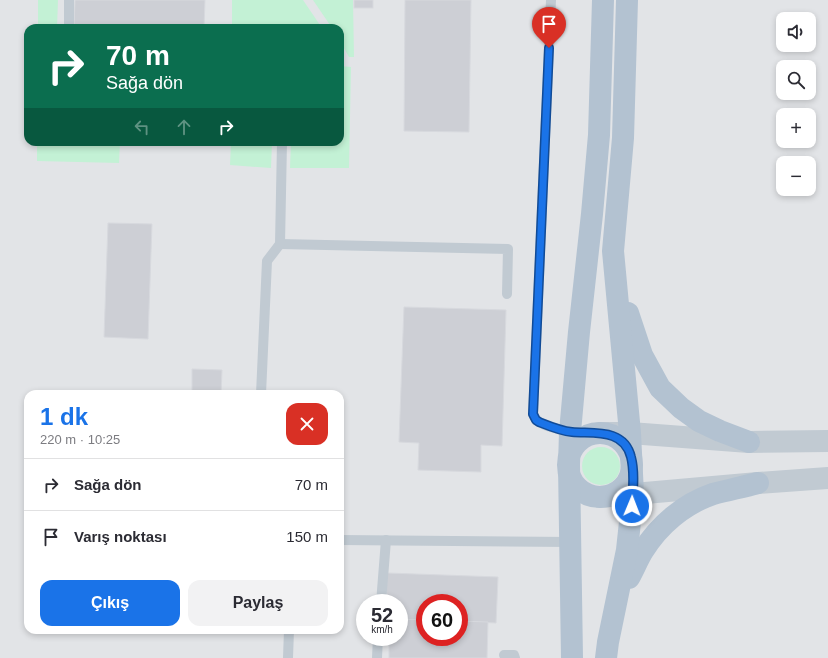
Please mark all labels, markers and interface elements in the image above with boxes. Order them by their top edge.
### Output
pin [532,7.0,566,48]
map controls [776,12,816,196]
button: sound [776,12,816,52]
icon: arrive [538,13,560,35]
icon: right [40,40,92,92]
text: 70 m [106,40,170,71]
button: search [776,60,816,100]
text: Sağa dön [106,73,183,93]
button: + [776,108,816,148]
icon: left [131,116,153,138]
icon: ahead [173,116,195,138]
icon: right [215,116,237,138]
button: − [776,156,816,196]
text: 1 dk [40,403,88,430]
button: close [286,403,328,445]
text: 220 m · 10:25 [40,432,120,447]
icon: right [40,474,62,496]
text: Sağa dön [74,476,142,493]
text: 70 m [295,476,328,493]
position arrow [611,485,653,527]
icon: arrive [40,526,62,548]
text: Varış noktası [74,528,167,545]
text: 150 m [286,528,328,545]
button: Çıkış [40,580,180,626]
button: Paylaş [188,580,328,626]
speed limit sign: 60 [416,594,468,646]
text: 52 [371,604,393,626]
text: km/h [371,624,393,635]

